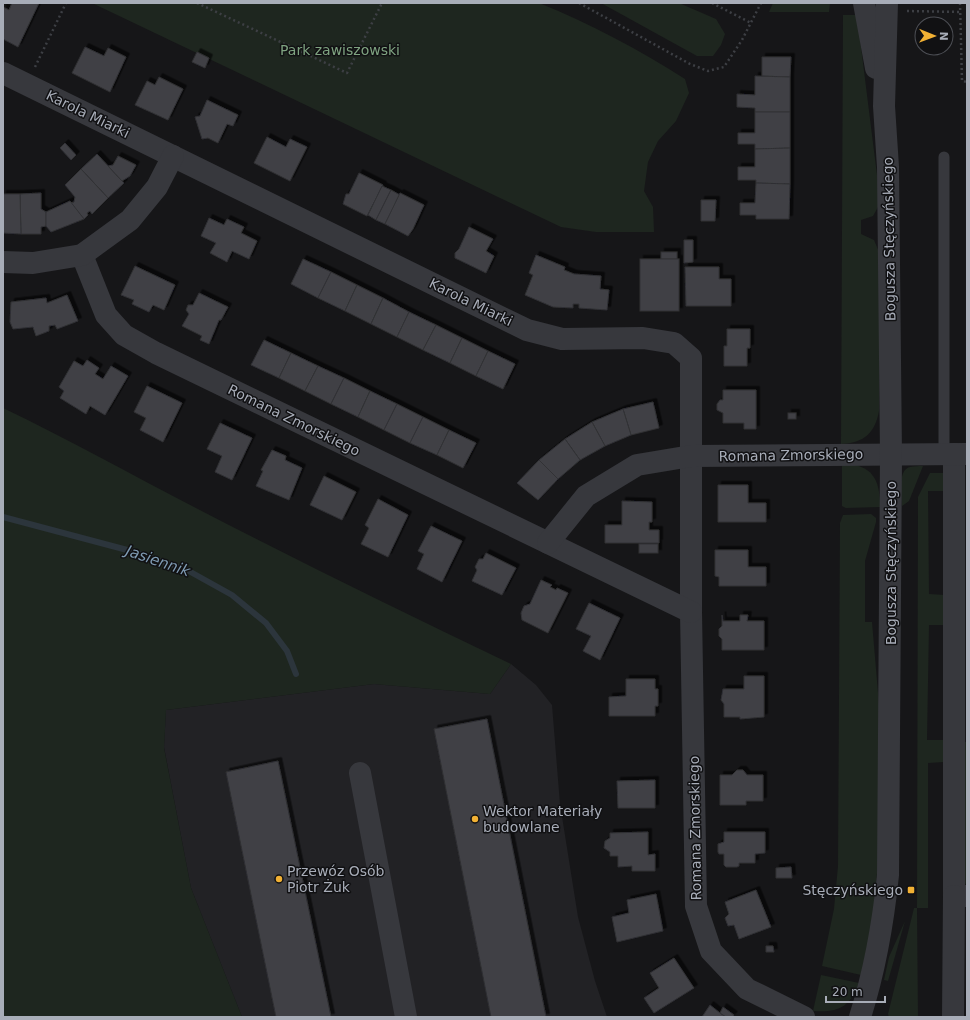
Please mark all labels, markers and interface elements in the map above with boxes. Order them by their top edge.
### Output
north arrow [914,16,954,56]
text: N [937,31,950,41]
park label: Park zawiszowski [280,42,400,58]
street label: Karola Miarki [44,87,132,141]
street label: Bogusza Stęczyńskiego [880,157,898,321]
street label: Karola Miarki [427,275,515,329]
street label: Romana Zmorskiego [225,381,363,459]
street label: Romana Zmorskiego [719,446,863,464]
street label: Bogusza Stęczyńskiego [883,481,899,645]
water label: Jasiennik [121,541,194,581]
street label: Romana Zmorskiego [686,756,704,900]
place label: Wektor Materiały budowlane [483,803,602,835]
marker: Wektor Materiały budowlane [470,814,480,824]
place label: Przewóz Osób Piotr Żuk [287,863,385,895]
marker: Przewóz Osób Piotr Żuk [274,874,284,884]
place label: Stęczyńskiego [802,882,903,898]
marker: Stęczyńskiego [906,885,916,895]
scale bar [826,978,885,1004]
text: 20 m [832,985,863,999]

